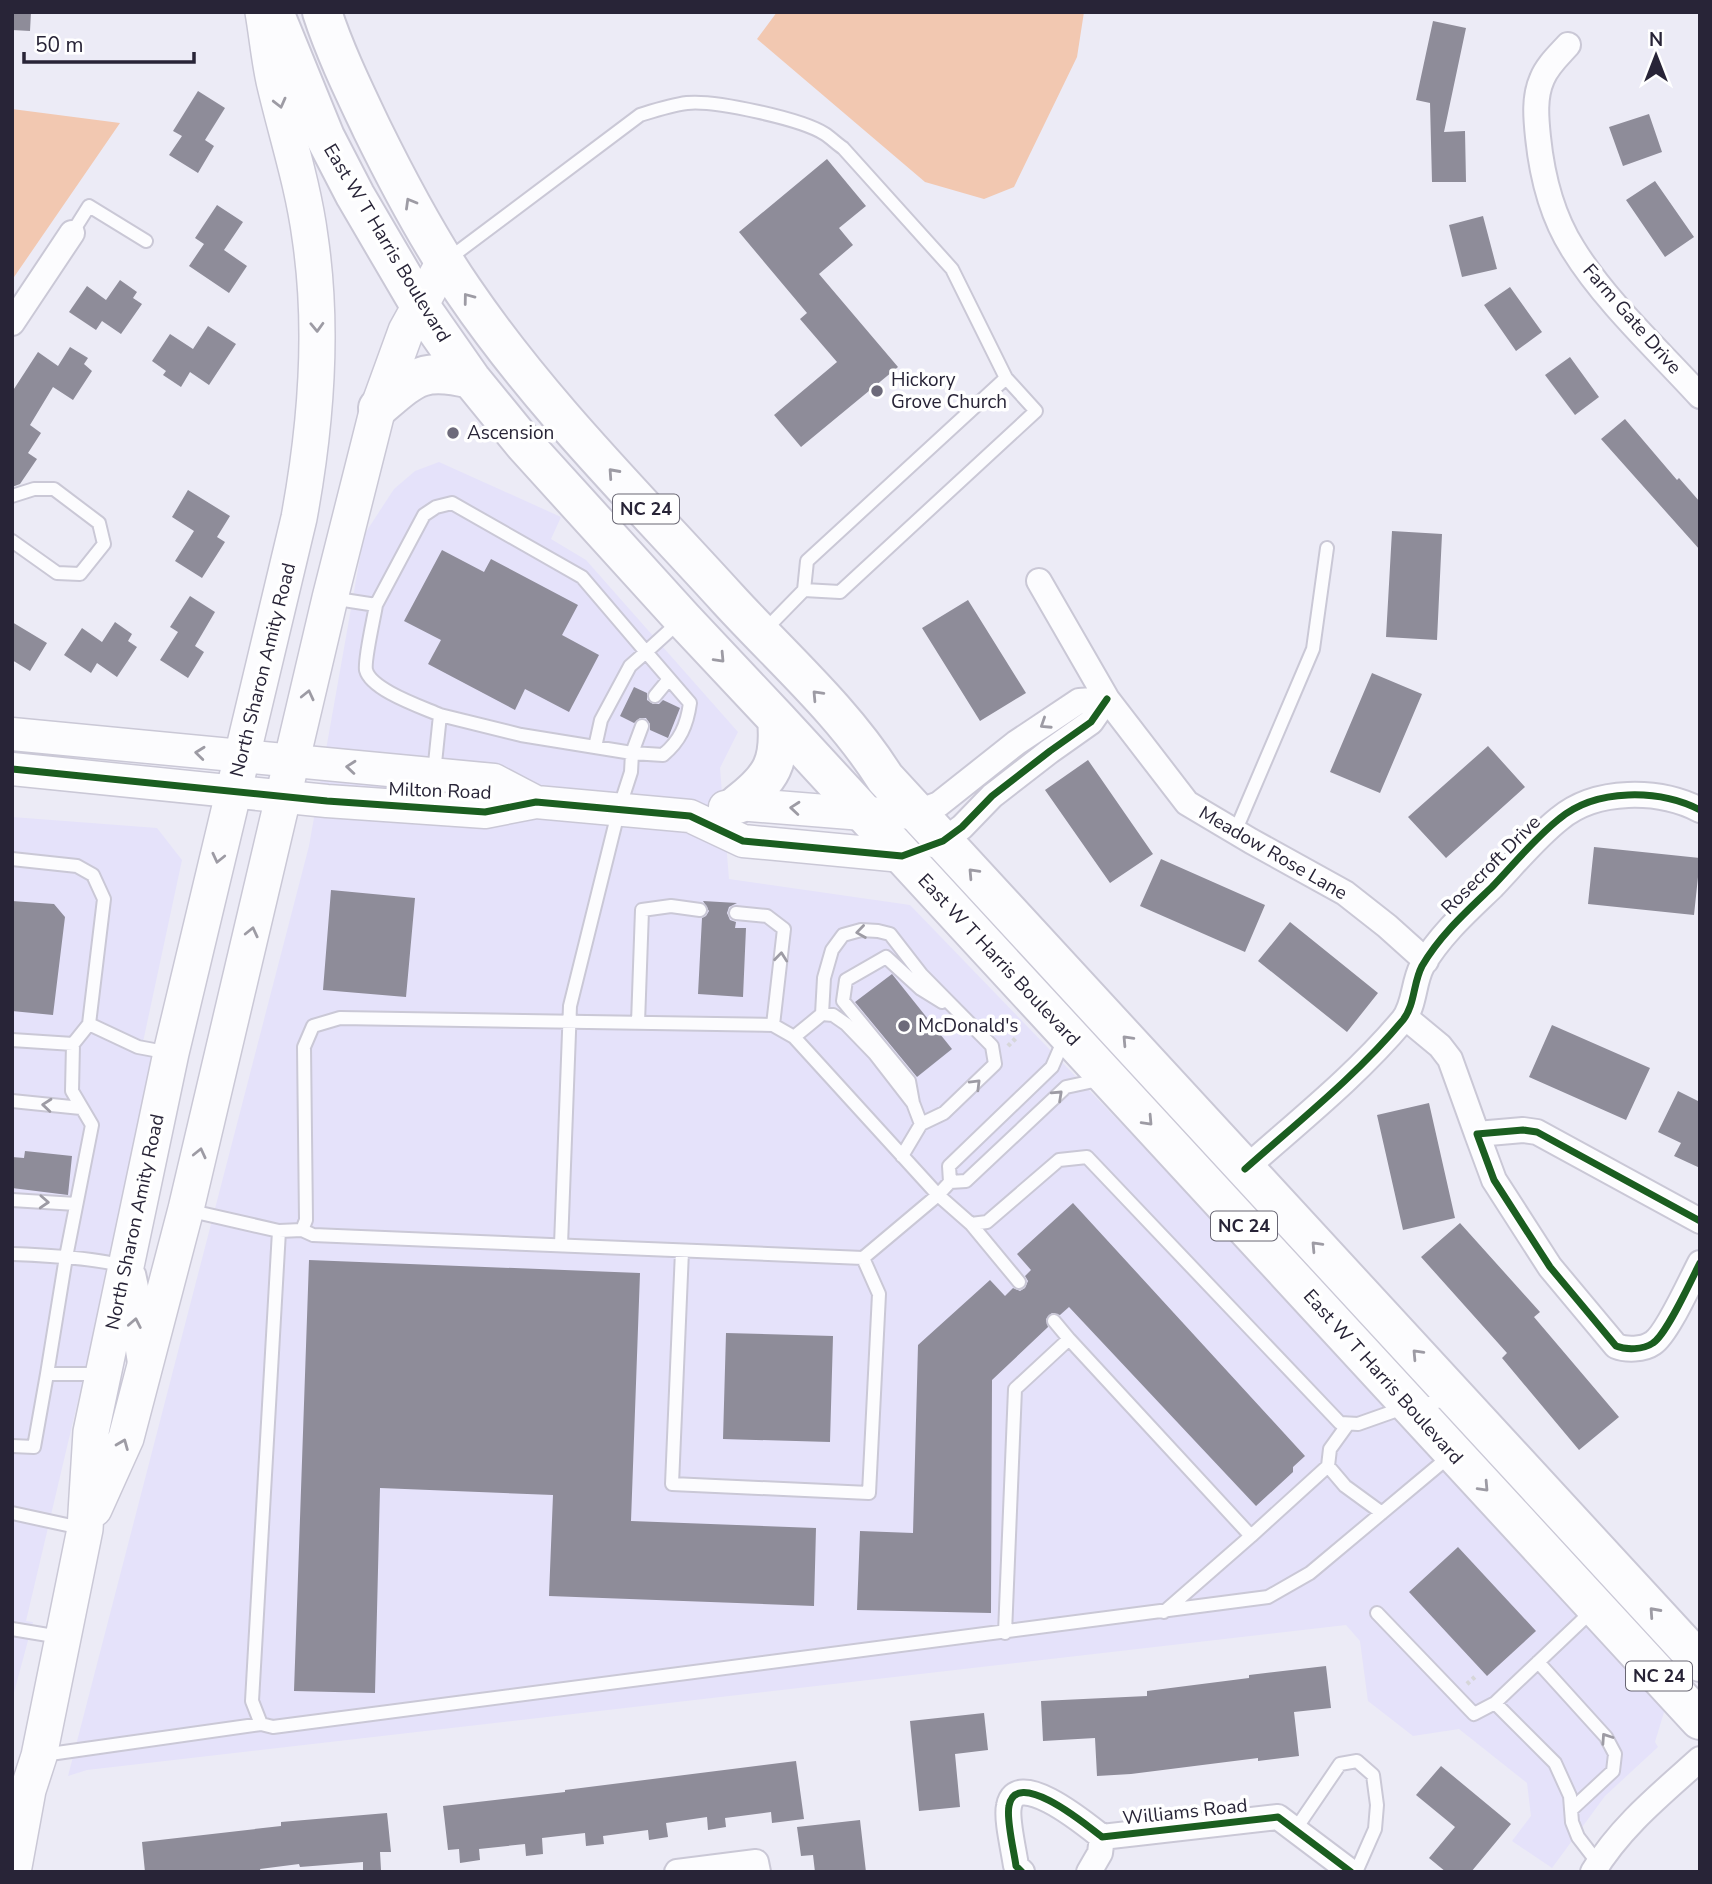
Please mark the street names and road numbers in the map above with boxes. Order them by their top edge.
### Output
street label: East W T Harris Boulevard [317,139,457,347]
street label: Farm Gate Drive [1577,258,1687,380]
road number: NC 24 [613,494,679,524]
street label: North Sharon Amity Road [224,560,302,780]
street label: Milton Road [388,776,492,806]
street label: Meadow Rose Lane [1194,800,1352,906]
street label: Rosecroft Drive [1436,810,1546,920]
street label: East W T Harris Boulevard [912,868,1086,1052]
street label: North Sharon Amity Road [99,1112,171,1332]
road number: NC 24 [1211,1212,1277,1240]
street label: East W T Harris Boulevard [1297,1284,1469,1470]
road number: NC 24 [1626,1661,1692,1690]
street label: Williams Road [1121,1793,1249,1831]

